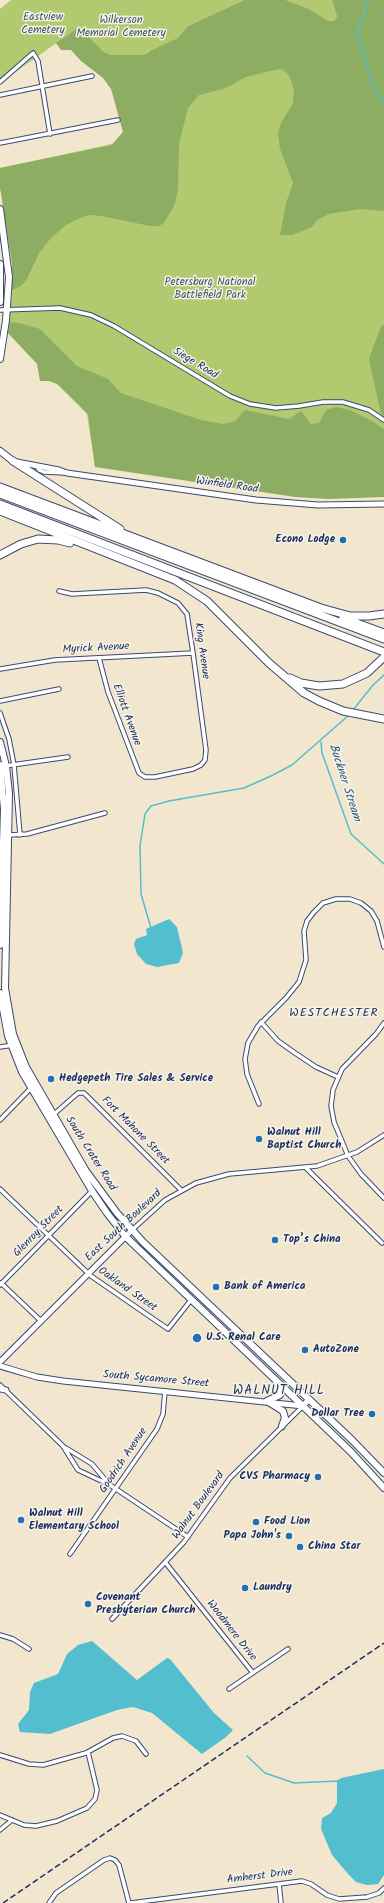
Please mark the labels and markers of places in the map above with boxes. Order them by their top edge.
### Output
place label: Econo Lodge [276,533,335,547]
marker: Econo Lodge [338,535,348,545]
place label: Hedgepeth Tire Sales & Service [59,1072,213,1086]
marker: Hedgepeth Tire Sales & Service [46,1074,56,1084]
place label: Walnut Hill Baptist Church [267,1126,341,1152]
marker: Walnut Hill Baptist Church [254,1134,264,1144]
place label: Top’s China [283,1233,341,1247]
marker: Top’s China [270,1235,280,1245]
place label: Bank of America [224,1280,305,1294]
marker: Bank of America [211,1282,221,1292]
place label: U.S. Renal Care [206,1331,281,1345]
marker: U.S. Renal Care [191,1332,203,1344]
place label: AutoZone [313,1343,359,1357]
marker: AutoZone [300,1345,310,1355]
place label: Dollar Tree [311,1407,364,1421]
marker: Dollar Tree [367,1409,377,1419]
place label: CVS Pharmacy [240,1470,310,1484]
marker: CVS Pharmacy [313,1472,323,1482]
place label: Walnut Hill Elementary School [29,1507,119,1533]
marker: Walnut Hill Elementary School [16,1515,26,1525]
place label: Food Lion [264,1515,310,1529]
marker: Food Lion [251,1517,261,1527]
place label: Papa John's [223,1529,281,1543]
marker: Papa John's [284,1531,294,1541]
place label: China Star [308,1540,360,1554]
marker: China Star [295,1542,305,1552]
place label: Laundry [253,1581,292,1595]
marker: Laundry [240,1583,250,1593]
place label: Covenant Presbyterian Church [96,1591,195,1617]
marker: Covenant Presbyterian Church [83,1599,93,1609]

